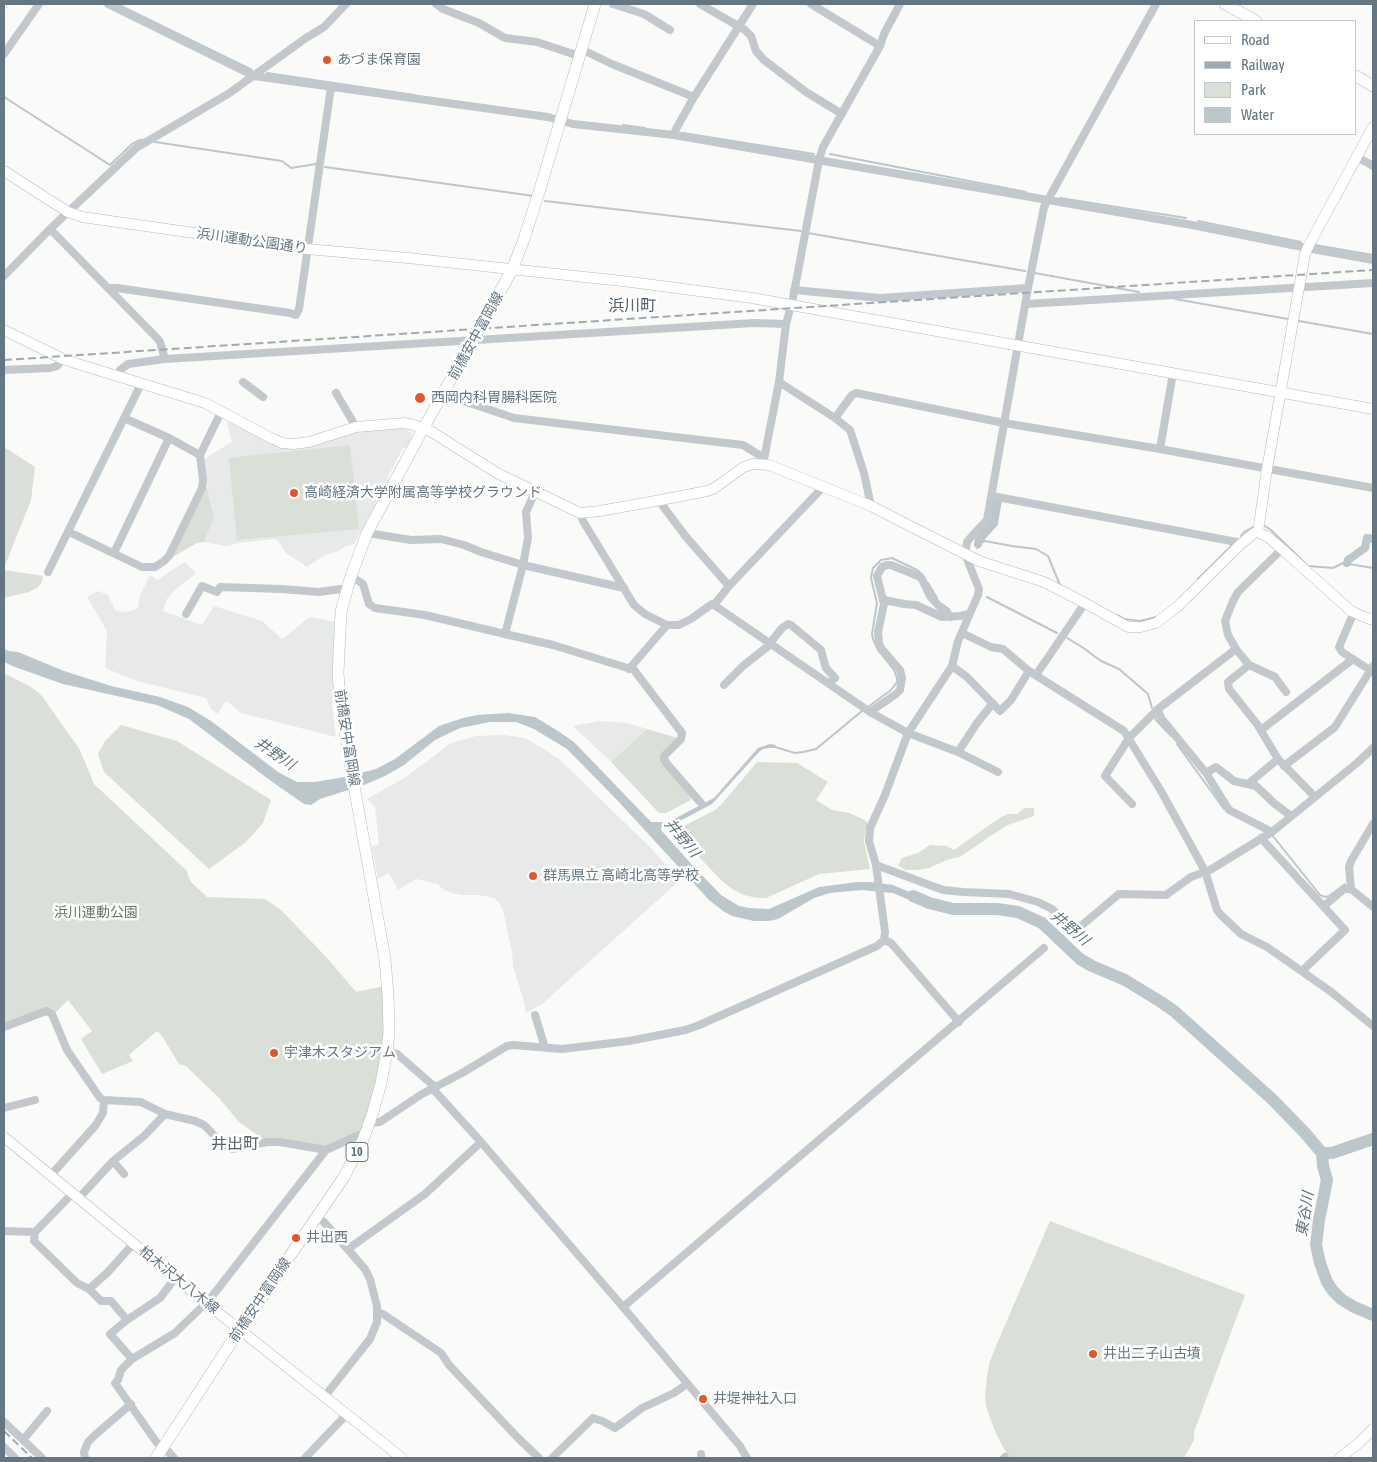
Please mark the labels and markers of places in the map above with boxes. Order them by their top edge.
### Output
place label: あづま保育園 [337,52,421,68]
marker: あづま保育園 [321,54,333,66]
place label: 西岡内科胃腸科医院 [431,390,557,406]
marker: 西岡内科胃腸科医院 [413,391,427,405]
place label: 高崎経済大学附属高等学校グラウンド [304,485,542,501]
marker: 高崎経済大学附属高等学校グラウンド [288,487,300,499]
place label: 群馬県立 高崎北高等学校 [543,868,699,884]
marker: 群馬県立 高崎北高等学校 [527,870,539,882]
place label: 宇津木スタジアム [284,1045,396,1061]
marker: 宇津木スタジアム [268,1047,280,1059]
place label: 井出西 [306,1230,348,1246]
marker: 井出西 [290,1232,302,1244]
place label: 井出二子山古墳 [1103,1346,1201,1362]
marker: 井出二子山古墳 [1087,1348,1099,1360]
place label: 井堤神社入口 [713,1391,797,1407]
marker: 井堤神社入口 [697,1393,709,1405]

